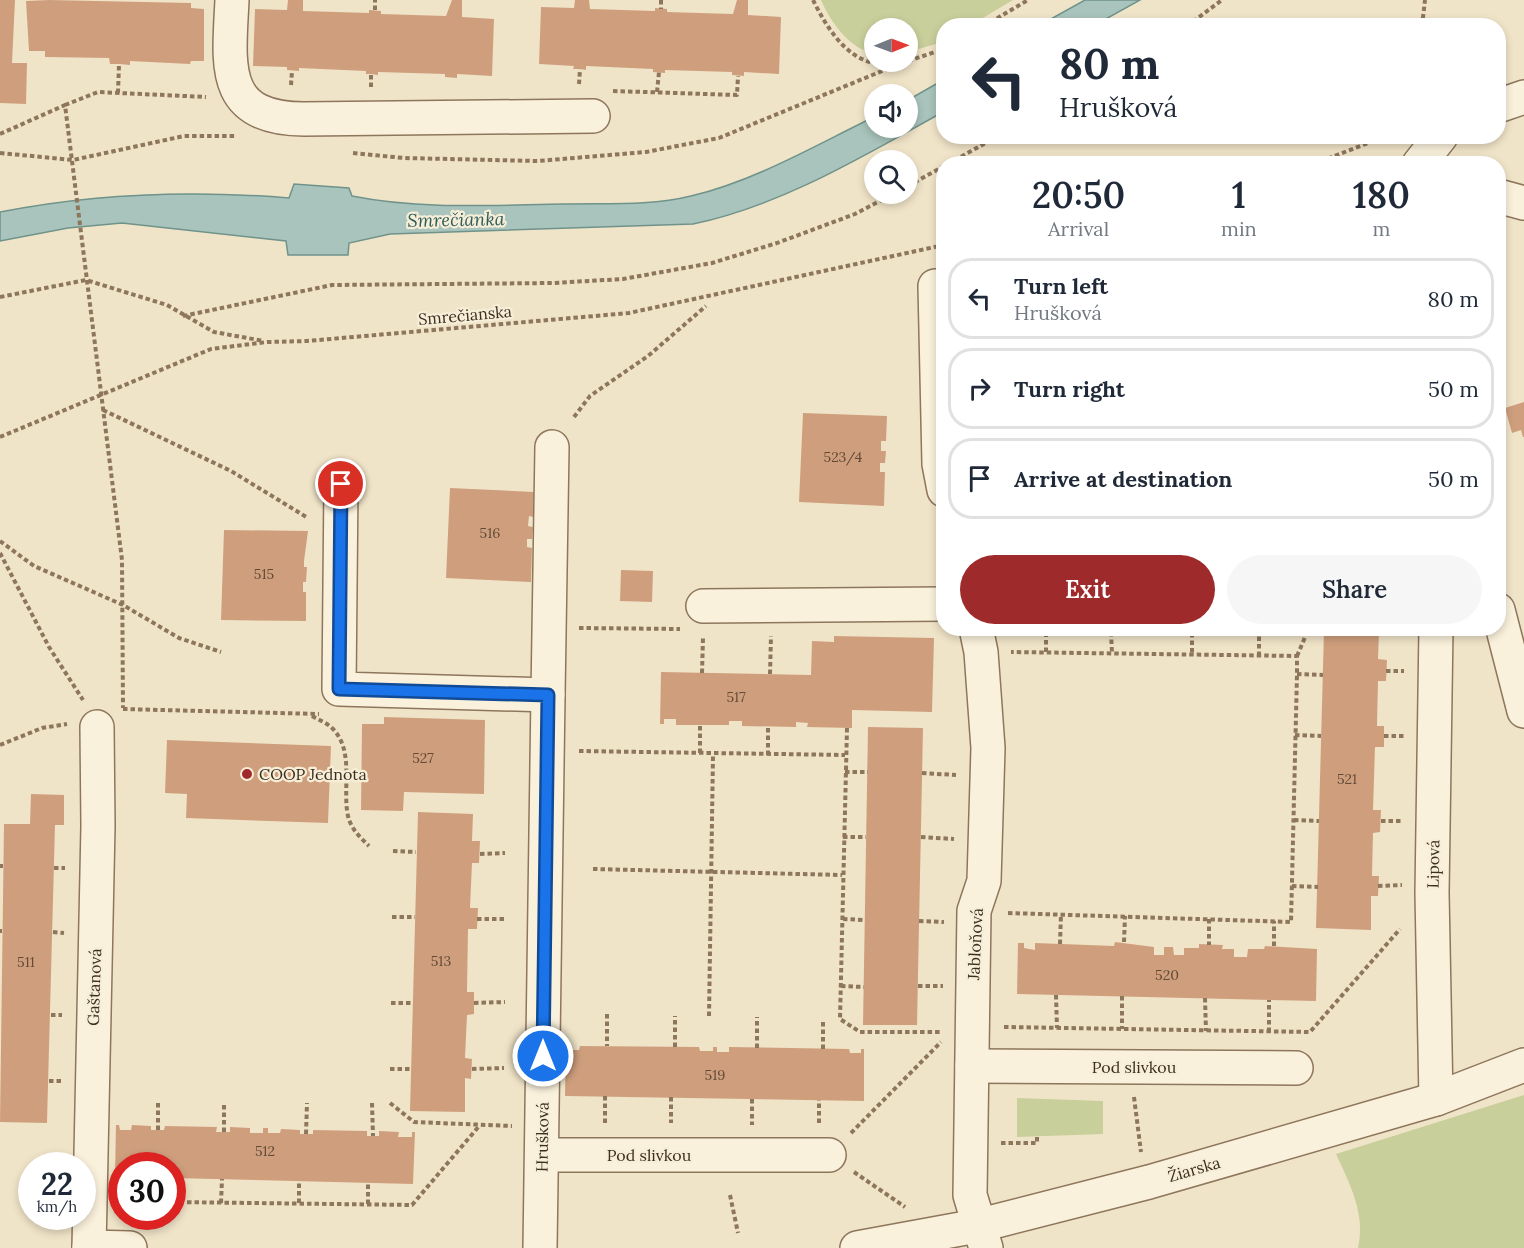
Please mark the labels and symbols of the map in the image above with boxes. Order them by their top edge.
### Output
north arrow [864,18,918,72]
water label: Smrečianka [407,207,505,232]
street label: Smrečianska [417,301,513,329]
house number: 523/4 [824,448,863,466]
pin [315,458,366,509]
house number: 516 [480,524,500,542]
house number: 515 [254,565,274,583]
house number: 517 [726,688,746,706]
house number: 527 [412,749,434,767]
place label: COOP Jednota [259,764,367,784]
marker: COOP Jednota [240,767,254,781]
house number: 521 [1337,770,1357,788]
street label: Lipová [1423,839,1443,889]
street label: Jabloňová [963,907,987,982]
street label: Gaštanová [83,948,105,1026]
house number: 513 [431,952,451,970]
house number: 511 [17,953,35,971]
house number: 520 [1155,966,1179,984]
position arrow [511,1024,575,1088]
street label: Pod slivkou [1092,1057,1177,1077]
house number: 519 [705,1066,725,1084]
street label: Hrušková [531,1102,553,1172]
house number: 512 [255,1142,275,1160]
street label: Pod slivkou [607,1145,692,1165]
speed limit sign: 30 [108,1152,186,1230]
street label: Žiarska [1165,1152,1223,1186]

